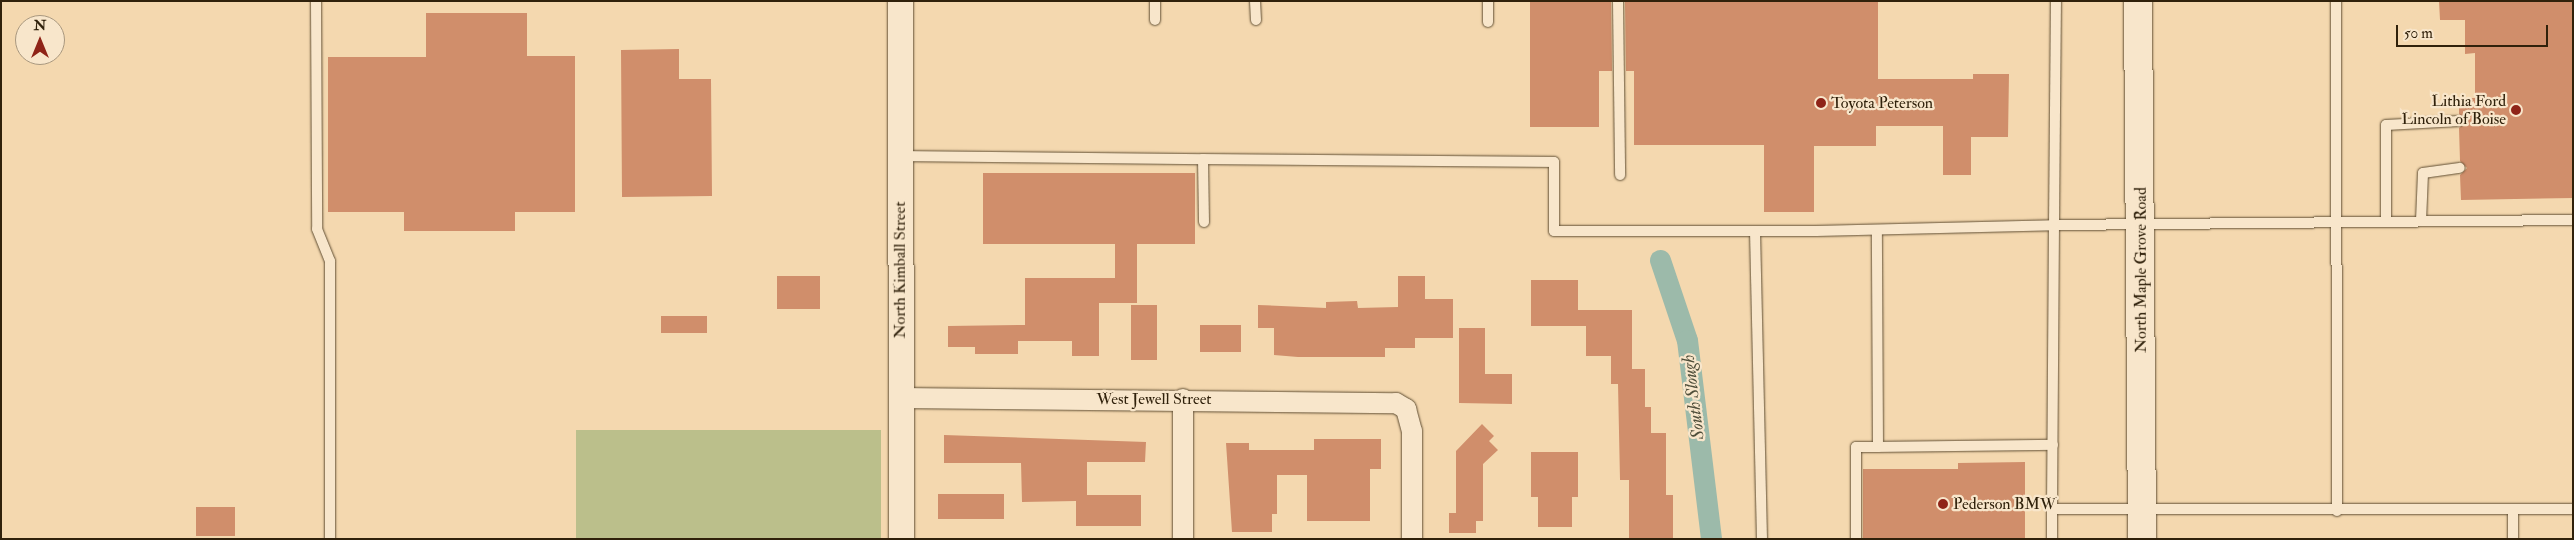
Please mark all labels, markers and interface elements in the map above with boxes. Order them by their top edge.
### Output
north arrow [15,15,65,65]
scale bar [2399,15,2552,47]
text: N [34,17,46,34]
text: 50 m [2404,24,2433,43]
place label: Lithia Ford Lincoln of Boise [2401,91,2506,129]
place label: Toyota Peterson [1831,93,1933,113]
marker: Toyota Peterson [1815,97,1827,109]
marker: Lithia Ford Lincoln of Boise [2510,104,2522,116]
street label: North Maple Grove Road [2131,187,2151,353]
street label: North Kimball Street [890,202,910,338]
water label: South Slough [1678,353,1710,441]
street label: West Jewell Street [1096,389,1212,409]
place label: Pederson BMW [1953,494,2056,514]
marker: Pederson BMW [1937,498,1949,510]

